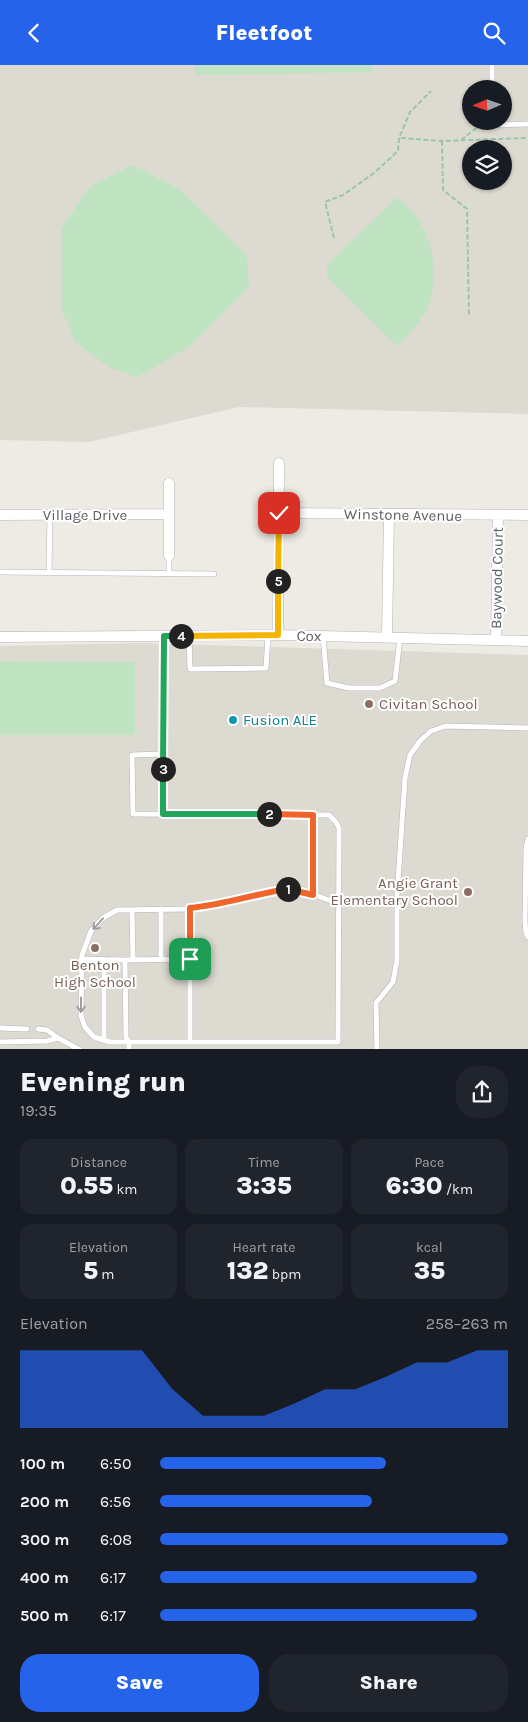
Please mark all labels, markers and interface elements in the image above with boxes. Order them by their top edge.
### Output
icon: back [20,19,48,47]
icon: search [480,19,508,47]
text: Fleetfoot [216,20,312,46]
north arrow [462,80,512,130]
map controls [462,80,512,190]
button: layers [462,140,512,190]
pin [258,492,300,534]
icon: check [265,499,293,527]
street label: Winstone Avenue [344,505,462,525]
street label: Village Drive [43,506,127,524]
street label: Baywood Court [487,527,507,629]
pin: 5 [266,569,290,593]
text: 5 [274,573,283,590]
pin: 4 [168,623,194,649]
street label: Cox [296,627,322,645]
text: 4 [177,628,186,645]
place label: Civitan School [379,695,478,713]
marker: Civitan School [363,698,375,710]
place label: Fusion ALE [243,711,317,729]
marker: Fusion ALE [227,714,239,726]
pin: 3 [150,757,176,781]
text: 3 [159,761,168,778]
pin: 2 [256,801,282,827]
text: 2 [265,806,274,823]
place label: Angie Grant Elementary School [331,874,458,909]
pin: 1 [276,877,300,901]
text: 1 [286,881,291,898]
marker: Angie Grant Elementary School [462,886,474,898]
one-way arrow [92,918,103,931]
pin [169,938,211,980]
marker: Benton High School [89,942,101,954]
icon: arrive [176,945,204,973]
place label: Benton High School [54,956,136,991]
one-way arrow [76,997,86,1013]
text: Evening run [20,1065,186,1098]
button: share [456,1066,508,1118]
text: 19:35 [20,1101,57,1120]
text: Distance [70,1154,127,1171]
text: Time [248,1154,280,1171]
text: Pace [414,1154,444,1171]
text: 0.55 [60,1171,113,1200]
text: 3:35 [236,1171,292,1200]
text: 6:30 [386,1171,443,1200]
text: km [113,1181,137,1198]
text: /km [443,1181,473,1198]
text: Elevation [69,1239,128,1256]
text: Heart rate [232,1239,296,1256]
text: kcal [416,1239,443,1256]
text: 5 [83,1256,98,1285]
text: 132 [227,1256,268,1285]
text: 35 [414,1256,445,1285]
text: m [98,1266,114,1283]
text: bpm [268,1266,301,1283]
text: Elevation [20,1314,88,1333]
text: 258–263 m [426,1314,508,1333]
text: 100 m [20,1454,65,1473]
text: 6:50 [100,1454,131,1473]
text: 200 m [20,1492,69,1511]
text: 6:56 [100,1492,131,1511]
text: 300 m [20,1530,69,1549]
text: 6:08 [100,1530,132,1549]
text: 400 m [20,1568,69,1587]
text: 6:17 [100,1568,126,1587]
text: 500 m [20,1606,69,1625]
text: 6:17 [100,1606,126,1625]
button: Save [20,1654,259,1712]
button: Share [269,1654,508,1712]

